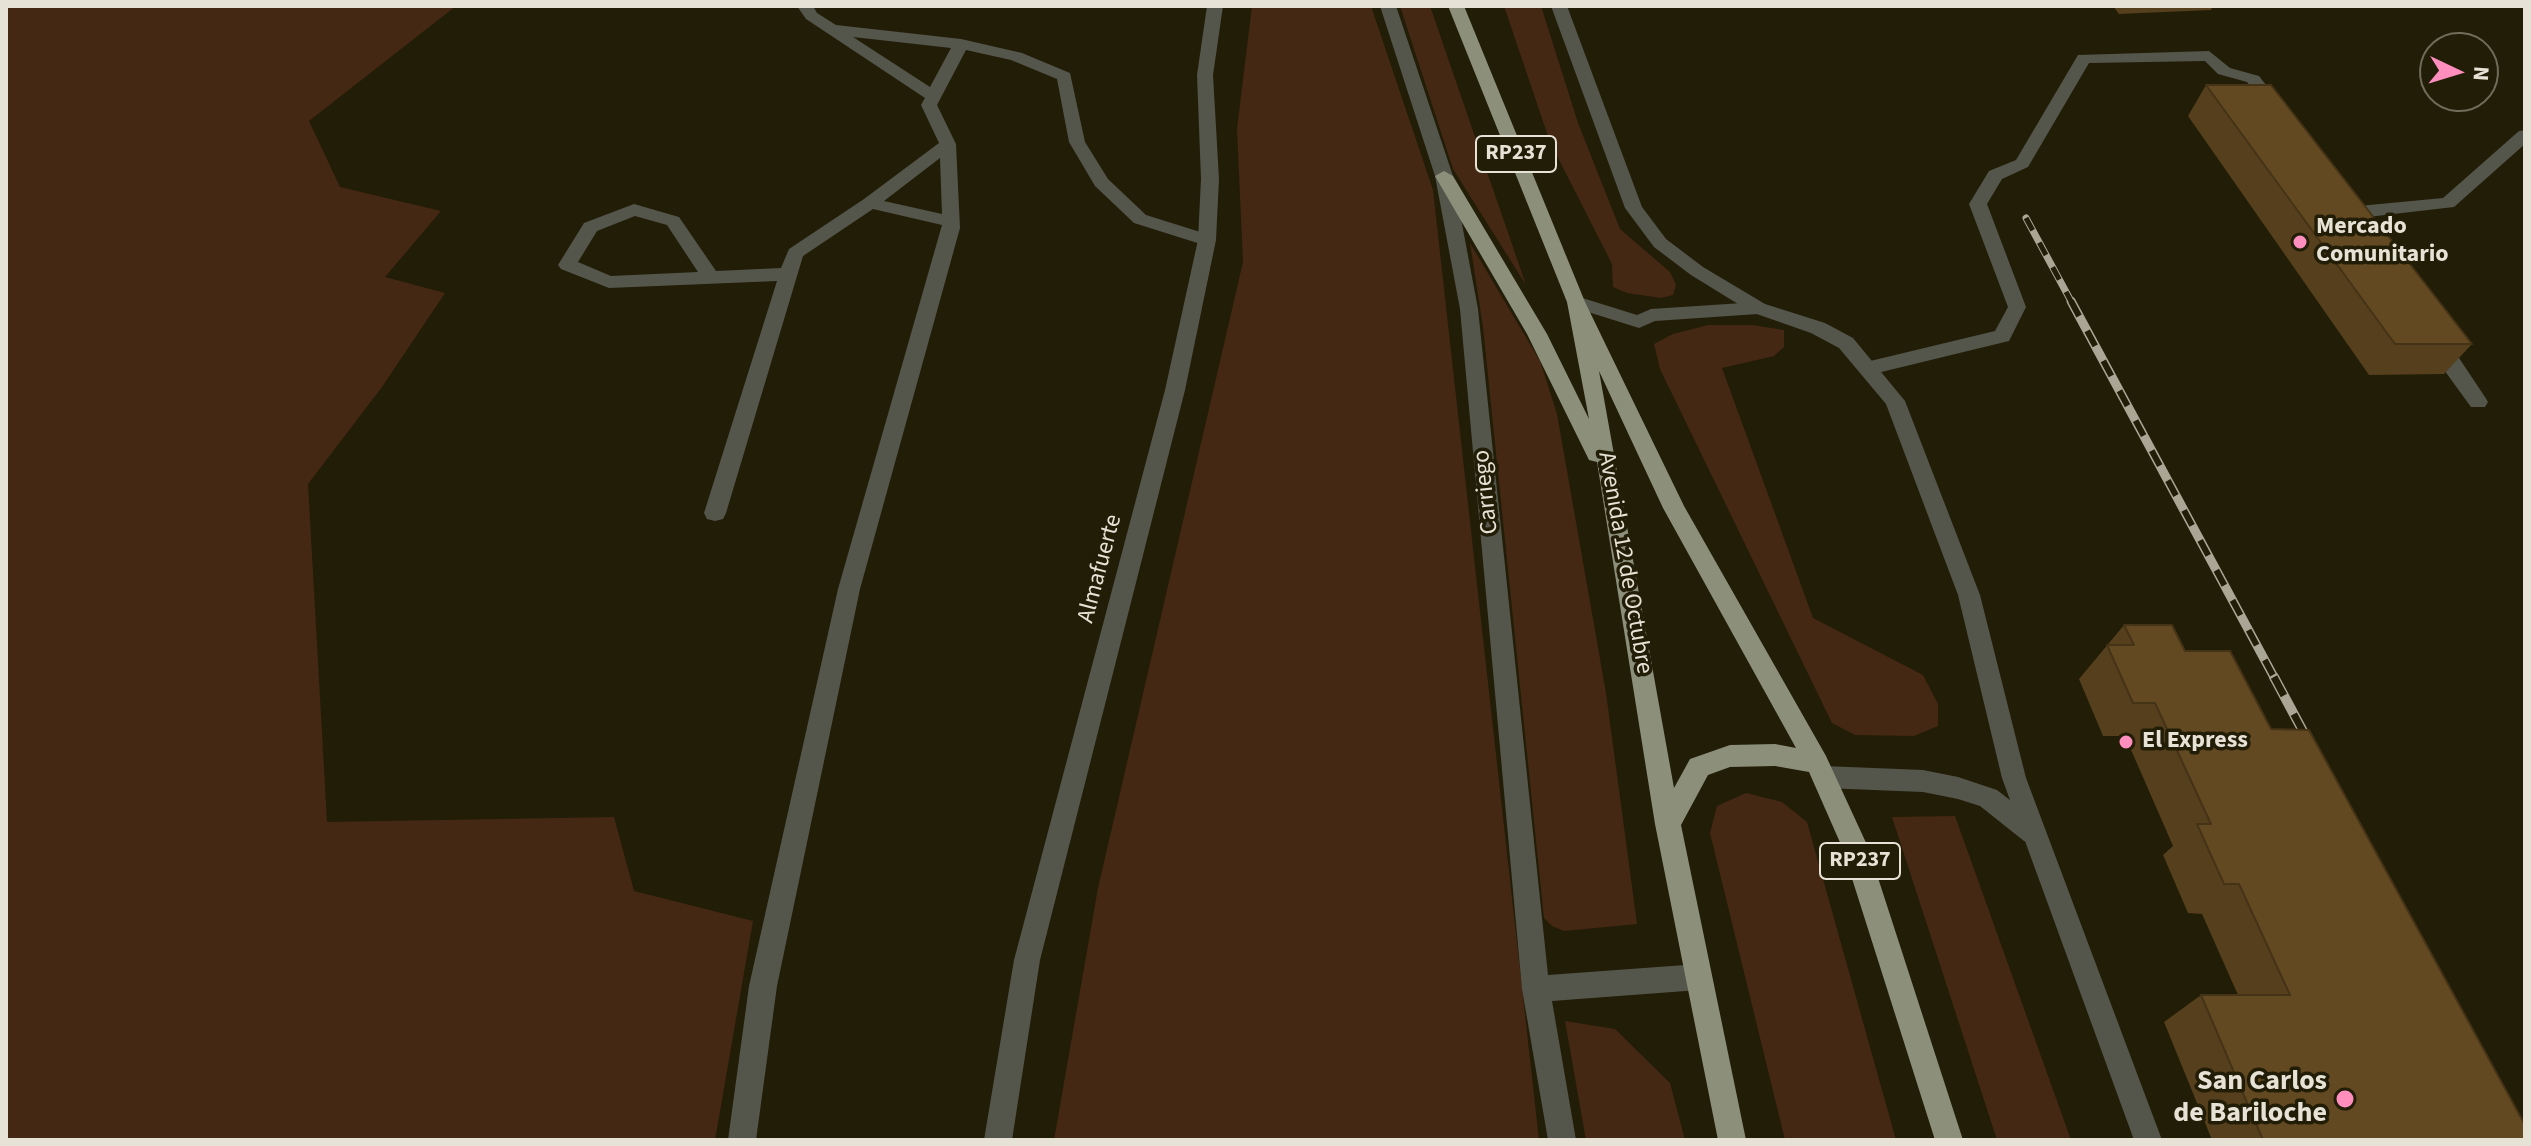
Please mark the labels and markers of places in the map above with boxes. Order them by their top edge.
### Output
place label: Mercado Comunitario [2316,214,2449,270]
marker: Mercado Comunitario [2291,233,2309,251]
place label: El Express [2142,728,2248,756]
marker: El Express [2117,733,2135,751]
place label: San Carlos de Bariloche [2173,1066,2327,1132]
marker: San Carlos de Bariloche [2334,1088,2356,1110]

